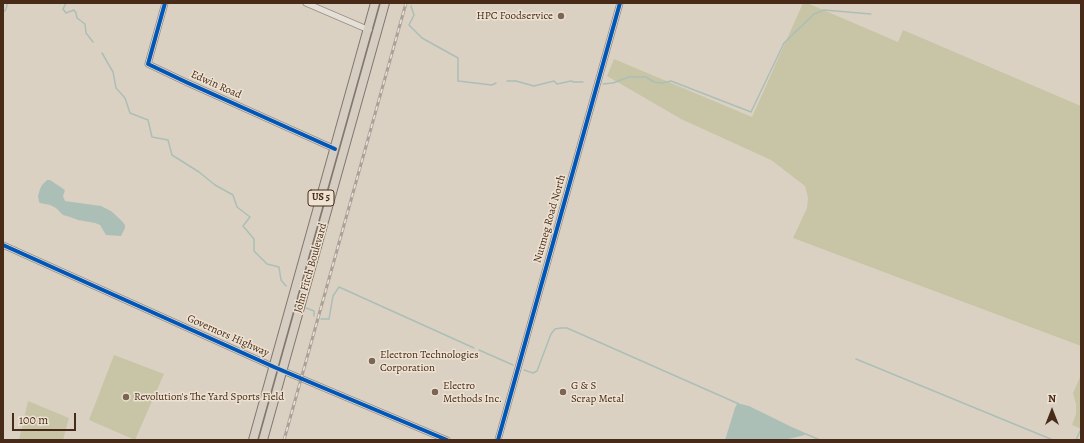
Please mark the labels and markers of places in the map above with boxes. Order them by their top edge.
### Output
place label: HPC Foodservice [476,9,553,23]
marker: HPC Foodservice [556,11,566,21]
place label: Electron Technologies Corporation [380,348,479,374]
marker: Electron Technologies Corporation [367,356,377,366]
place label: Electro Methods Inc. [443,379,502,405]
place label: G & S Scrap Metal [571,379,624,405]
marker: Electro Methods Inc. [430,387,440,397]
marker: G & S Scrap Metal [558,387,568,397]
place label: Revolution's The Yard Sports Field [134,390,284,404]
marker: Revolution's The Yard Sports Field [121,392,131,402]

